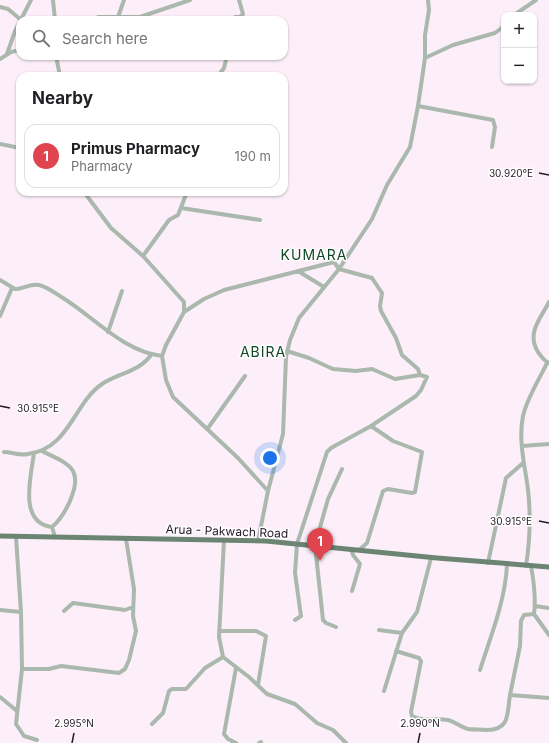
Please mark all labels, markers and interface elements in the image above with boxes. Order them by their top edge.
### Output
map controls [501,12,537,84]
button: + [501,12,537,48]
search box [16,16,288,60]
icon: search [30,27,52,49]
text: Search here [62,29,148,48]
button: − [501,48,537,84]
text: Nearby [32,88,93,108]
text: Primus Pharmacy [71,139,200,158]
text: 1 [43,148,49,164]
text: 190 m [234,148,271,164]
text: Pharmacy [71,158,133,174]
text: 30.920°E [489,167,533,179]
district label: KUMARA [281,246,347,263]
district label: ABIRA [240,343,286,360]
text: 30.915°E [17,402,59,414]
your location [260,448,280,468]
text: 30.915°E [490,515,532,527]
street label: Arua - Pakwach Road [165,521,289,541]
pin: 1 [307,528,333,561]
text: 2.995°N [54,717,94,729]
text: 2.990°N [400,717,440,729]

